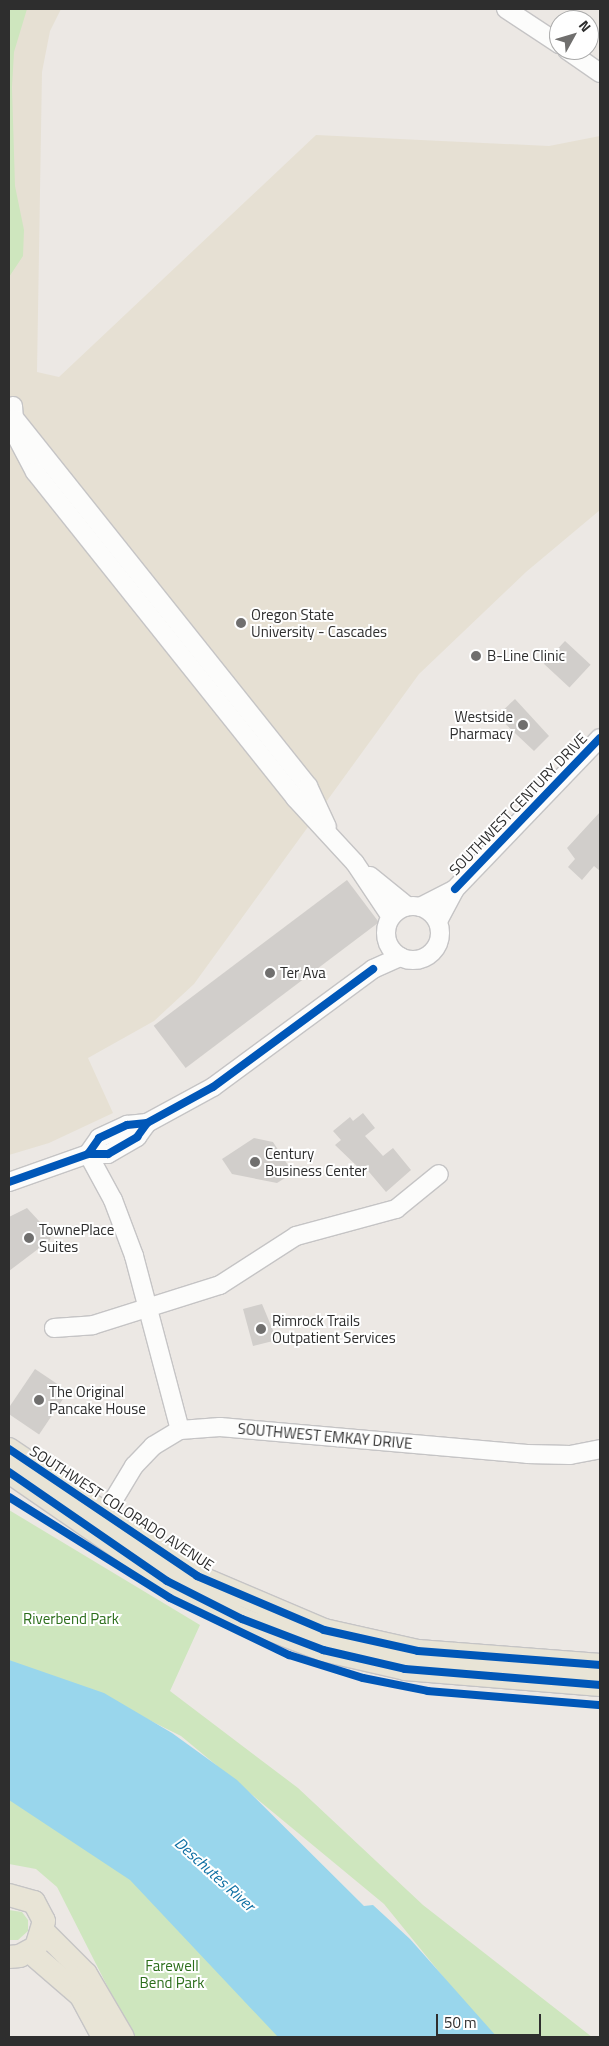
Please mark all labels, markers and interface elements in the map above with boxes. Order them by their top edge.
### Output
north arrow [549,10,599,60]
text: N [574,15,596,36]
place label: Oregon State University - Cascades [251,605,387,640]
marker: Oregon State University - Cascades [235,617,247,629]
place label: B-Line Clinic [487,647,565,665]
marker: B-Line Clinic [469,649,483,663]
place label: Westside Pharmacy [450,707,513,742]
marker: Westside Pharmacy [517,719,529,731]
street label: SOUTHWEST CENTURY DRIVE [445,729,591,879]
place label: Ter Ava [280,964,326,982]
marker: Ter Ava [264,967,276,979]
place label: Century Business Center [265,1144,367,1179]
marker: Century Business Center [249,1156,261,1168]
place label: TownePlace Suites [39,1220,114,1255]
marker: TownePlace Suites [23,1232,35,1244]
place label: Rimrock Trails Outpatient Services [272,1311,396,1346]
marker: Rimrock Trails Outpatient Services [254,1322,268,1336]
place label: The Original Pancake House [49,1382,146,1417]
marker: The Original Pancake House [33,1394,45,1406]
street label: SOUTHWEST EMKAY DRIVE [237,1419,413,1453]
street label: SOUTHWEST COLORADO AVENUE [27,1442,217,1574]
park label: Riverbend Park [23,1610,119,1628]
water label: Deschutes River [171,1833,259,1915]
park label: Farewell Bend Park [140,1956,204,1991]
scale bar [439,2004,544,2036]
text: 50 m [444,2011,477,2034]

